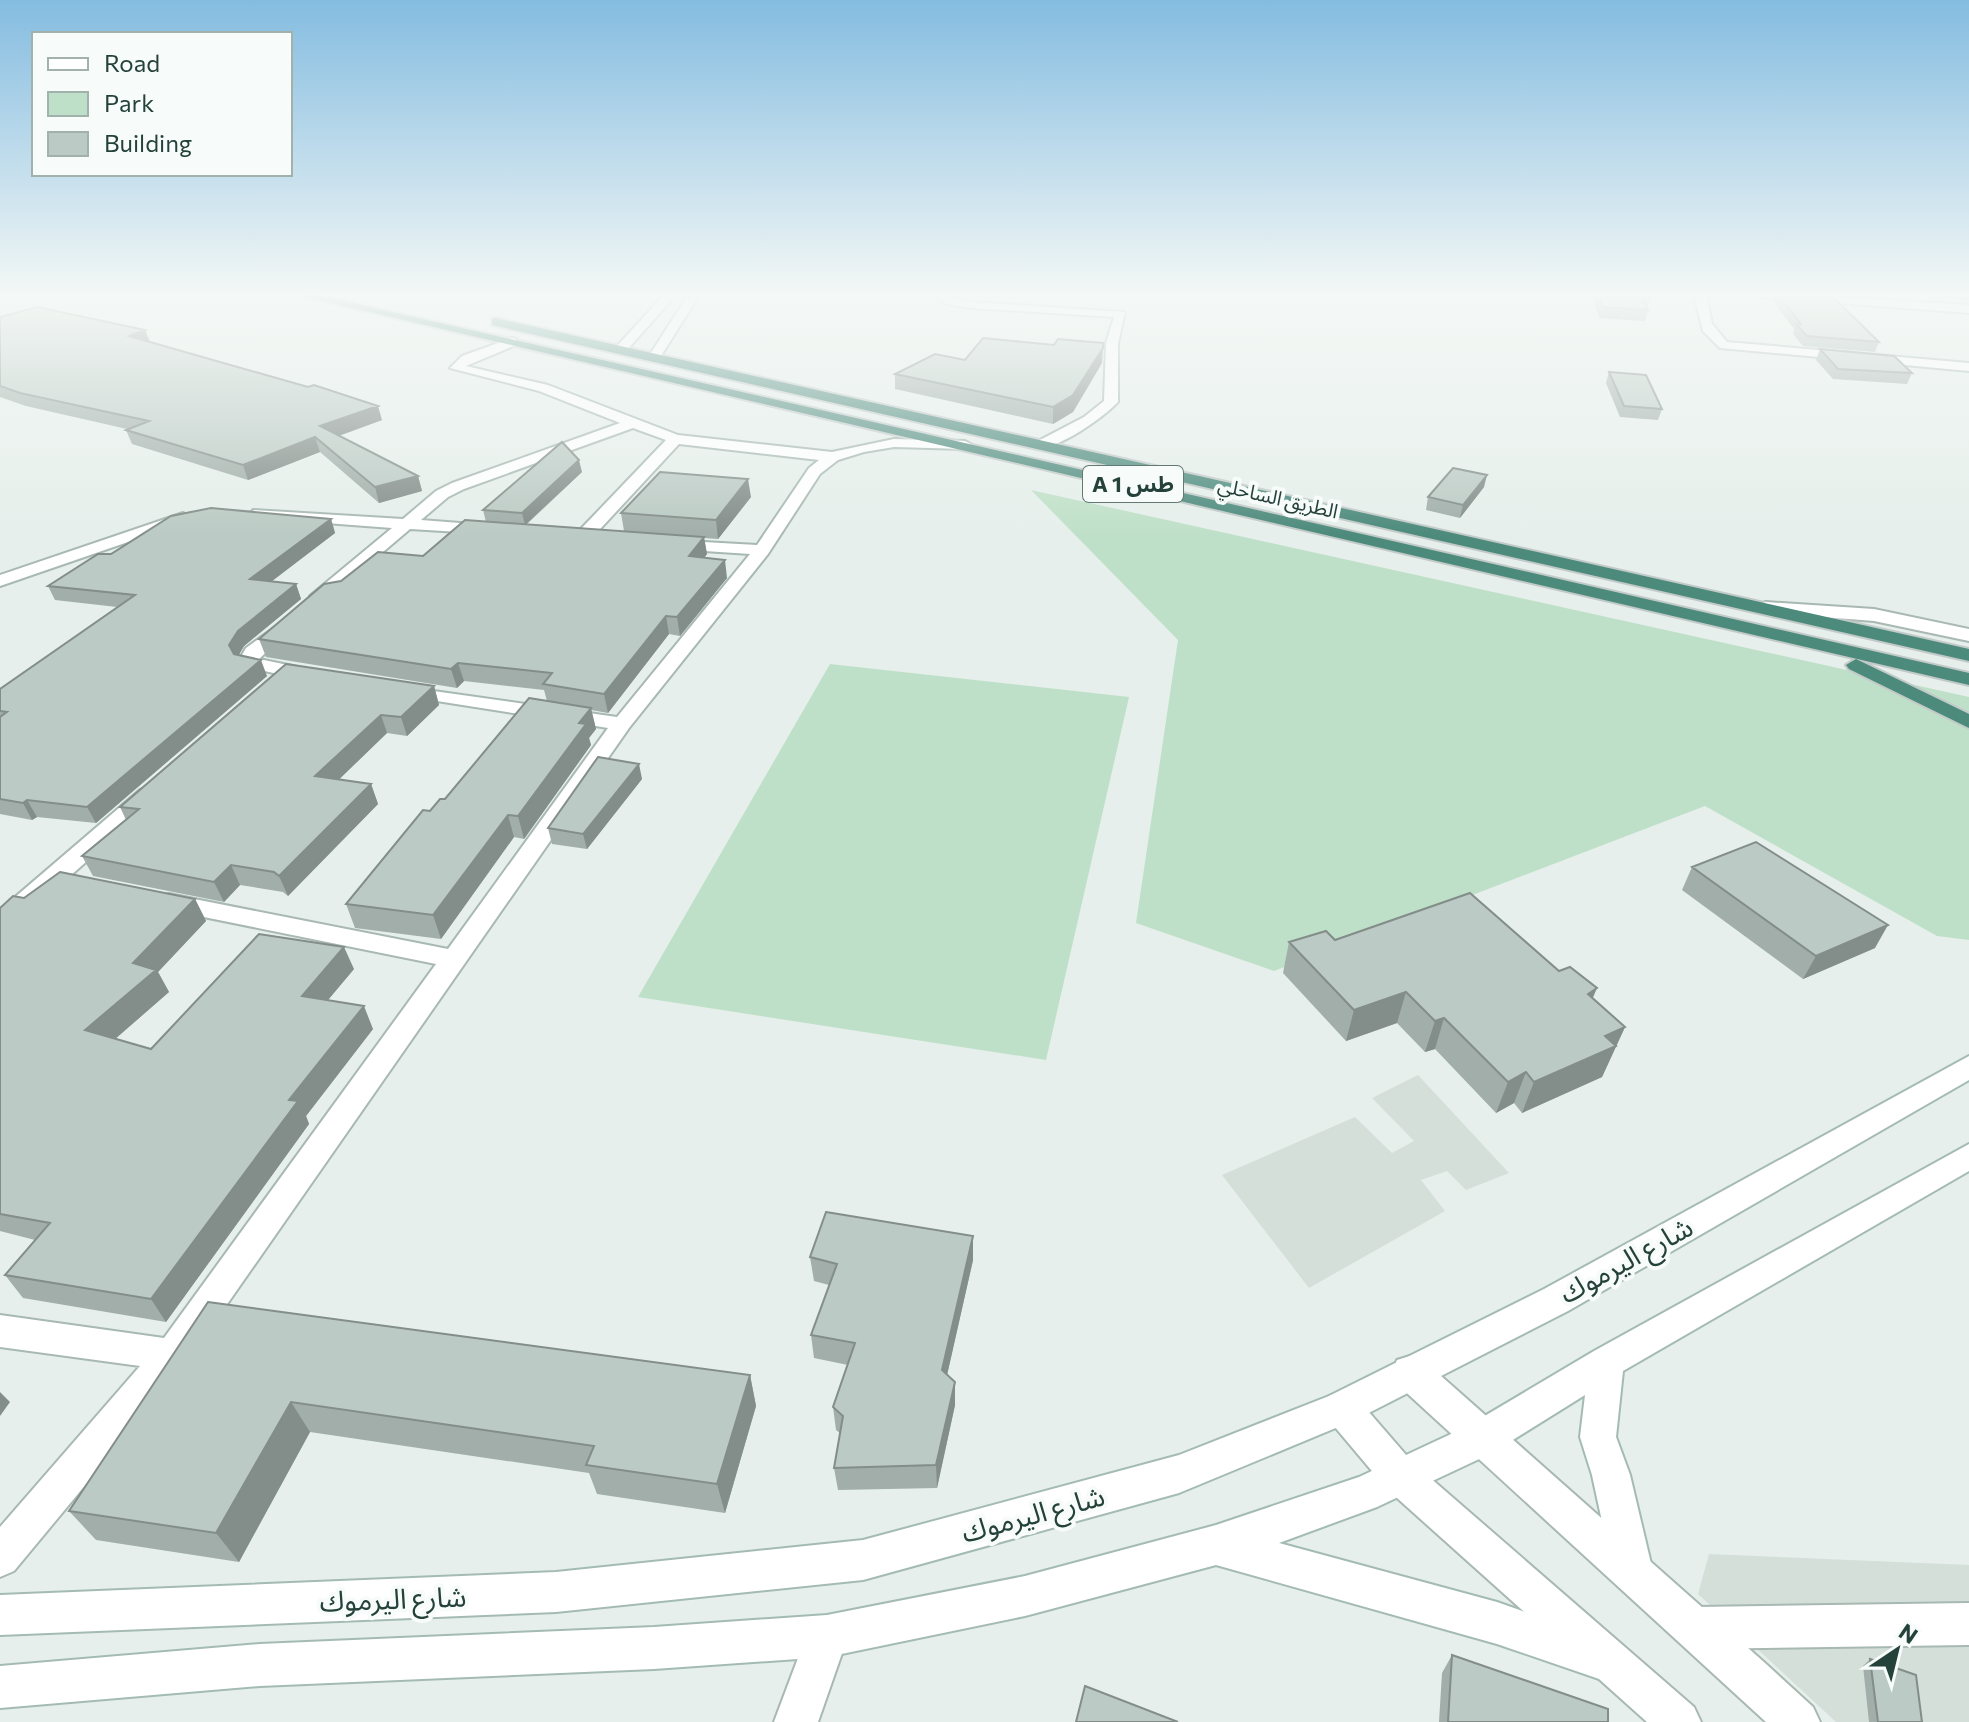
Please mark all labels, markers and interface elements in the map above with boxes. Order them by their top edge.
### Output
legend [32,32,292,176]
text: Road [104,48,160,77]
text: Park [104,88,154,117]
text: Building [104,128,192,157]
road number: A 1 طس [1083,466,1183,502]
street label: الطريق الساحلي [1215,472,1341,527]
street label: شارع اليرموك [1553,1209,1700,1314]
street label: شارع اليرموك [957,1478,1109,1553]
street label: شارع اليرموك [319,1578,467,1623]
north arrow [1857,1610,1937,1690]
text: N [1894,1617,1923,1649]

